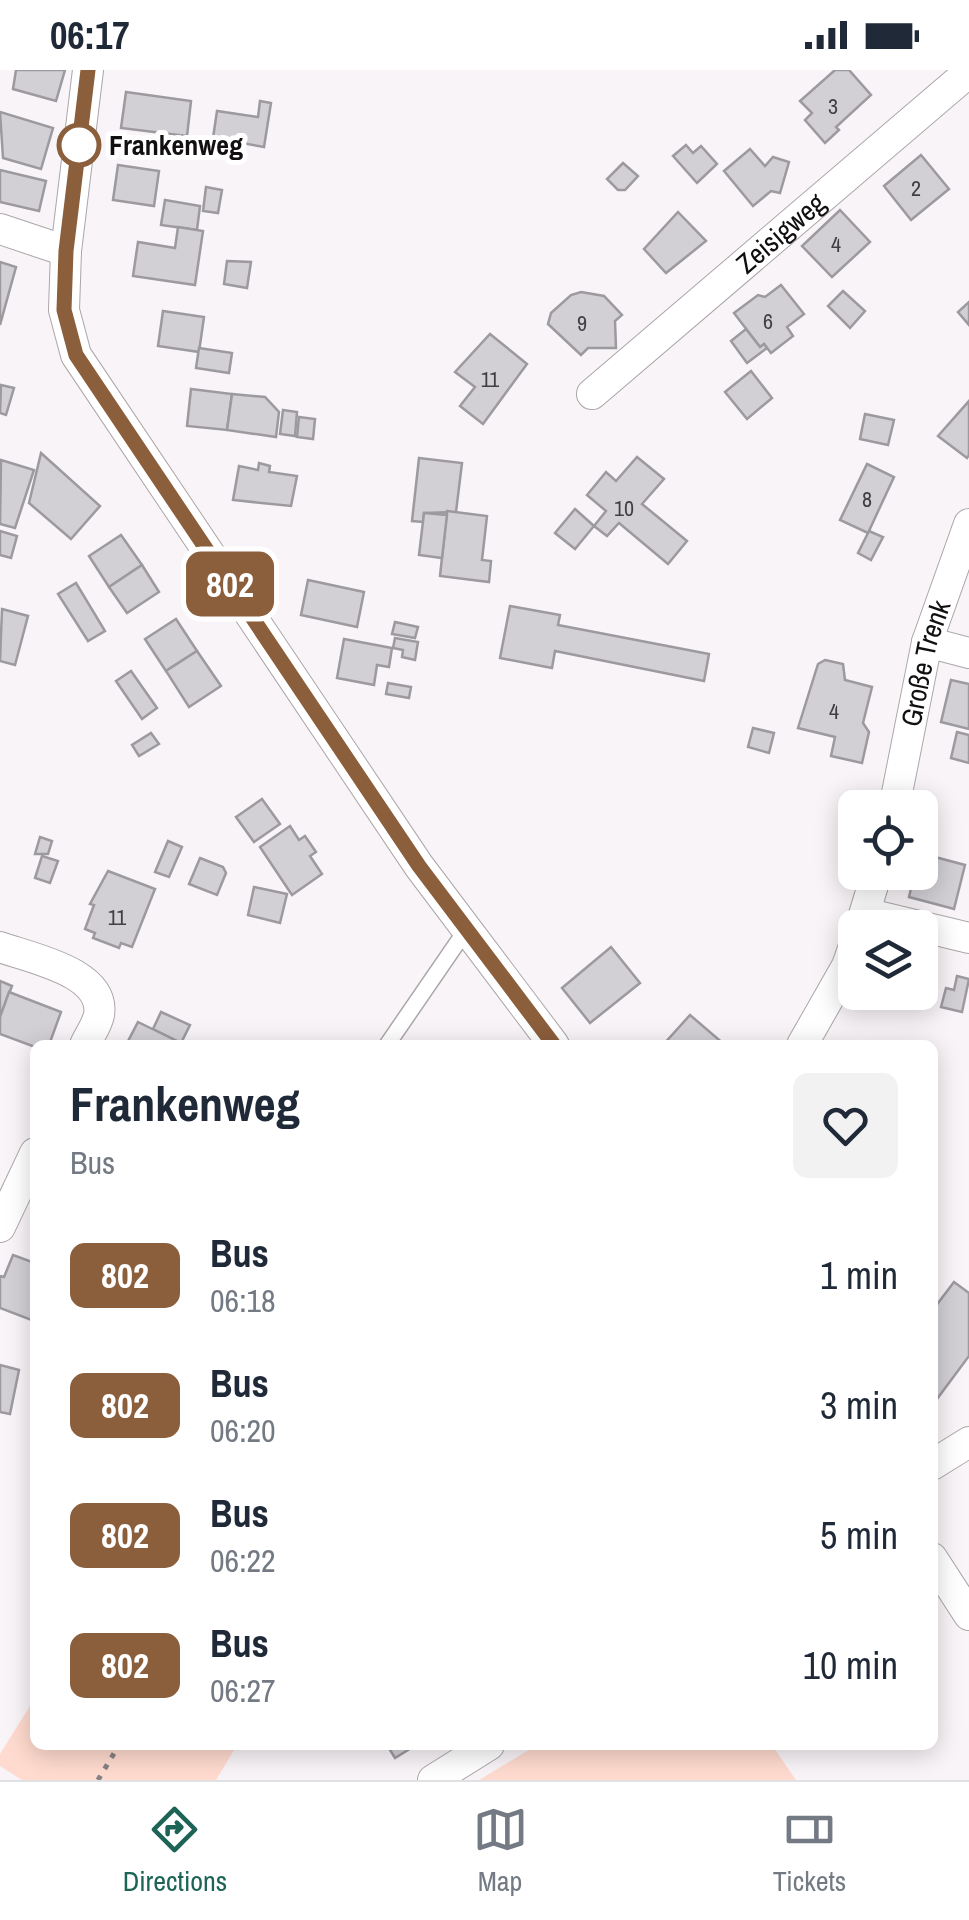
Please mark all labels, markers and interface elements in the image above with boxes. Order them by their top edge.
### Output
text: 06:17 [50,10,130,61]
house number: 3 [828,91,838,121]
marker: Frankenweg [58,124,100,166]
place label: Frankenweg [109,126,243,164]
house number: 2 [911,173,921,203]
street label: Zeisigweg [728,184,833,282]
house number: 4 [831,229,841,259]
house number: 6 [763,306,773,336]
house number: 9 [577,308,587,338]
house number: 11 [481,364,499,394]
house number: 8 [862,484,872,514]
house number: 10 [614,493,634,523]
line badge: 802 [172,552,288,616]
text: 802 [206,561,254,608]
street label: Große Trenk [892,594,960,730]
house number: 4 [829,696,839,726]
map controls [838,790,938,1010]
button: locate [838,790,938,890]
house number: 11 [108,902,126,932]
button: layers [838,910,938,1010]
text: Frankenweg [70,1071,300,1136]
button: heart [793,1073,898,1178]
text: Bus [70,1141,115,1184]
text: Bus [210,1228,269,1279]
text: 1 min [820,1250,898,1301]
text: 802 [101,1252,149,1299]
text: 06:18 [210,1279,276,1322]
text: Bus [210,1358,269,1409]
text: 3 min [820,1380,898,1431]
text: 802 [101,1382,149,1429]
text: 06:20 [210,1409,276,1452]
text: Bus [210,1488,269,1539]
text: 5 min [820,1510,898,1561]
text: 802 [101,1512,149,1559]
text: 06:22 [210,1539,276,1582]
text: Bus [210,1618,269,1669]
text: 10 min [803,1640,898,1691]
text: 802 [101,1642,149,1689]
text: 06:27 [210,1669,276,1712]
tab: Directions [123,1802,227,1900]
tab: Map [473,1802,528,1900]
tab: Tickets [773,1802,846,1900]

